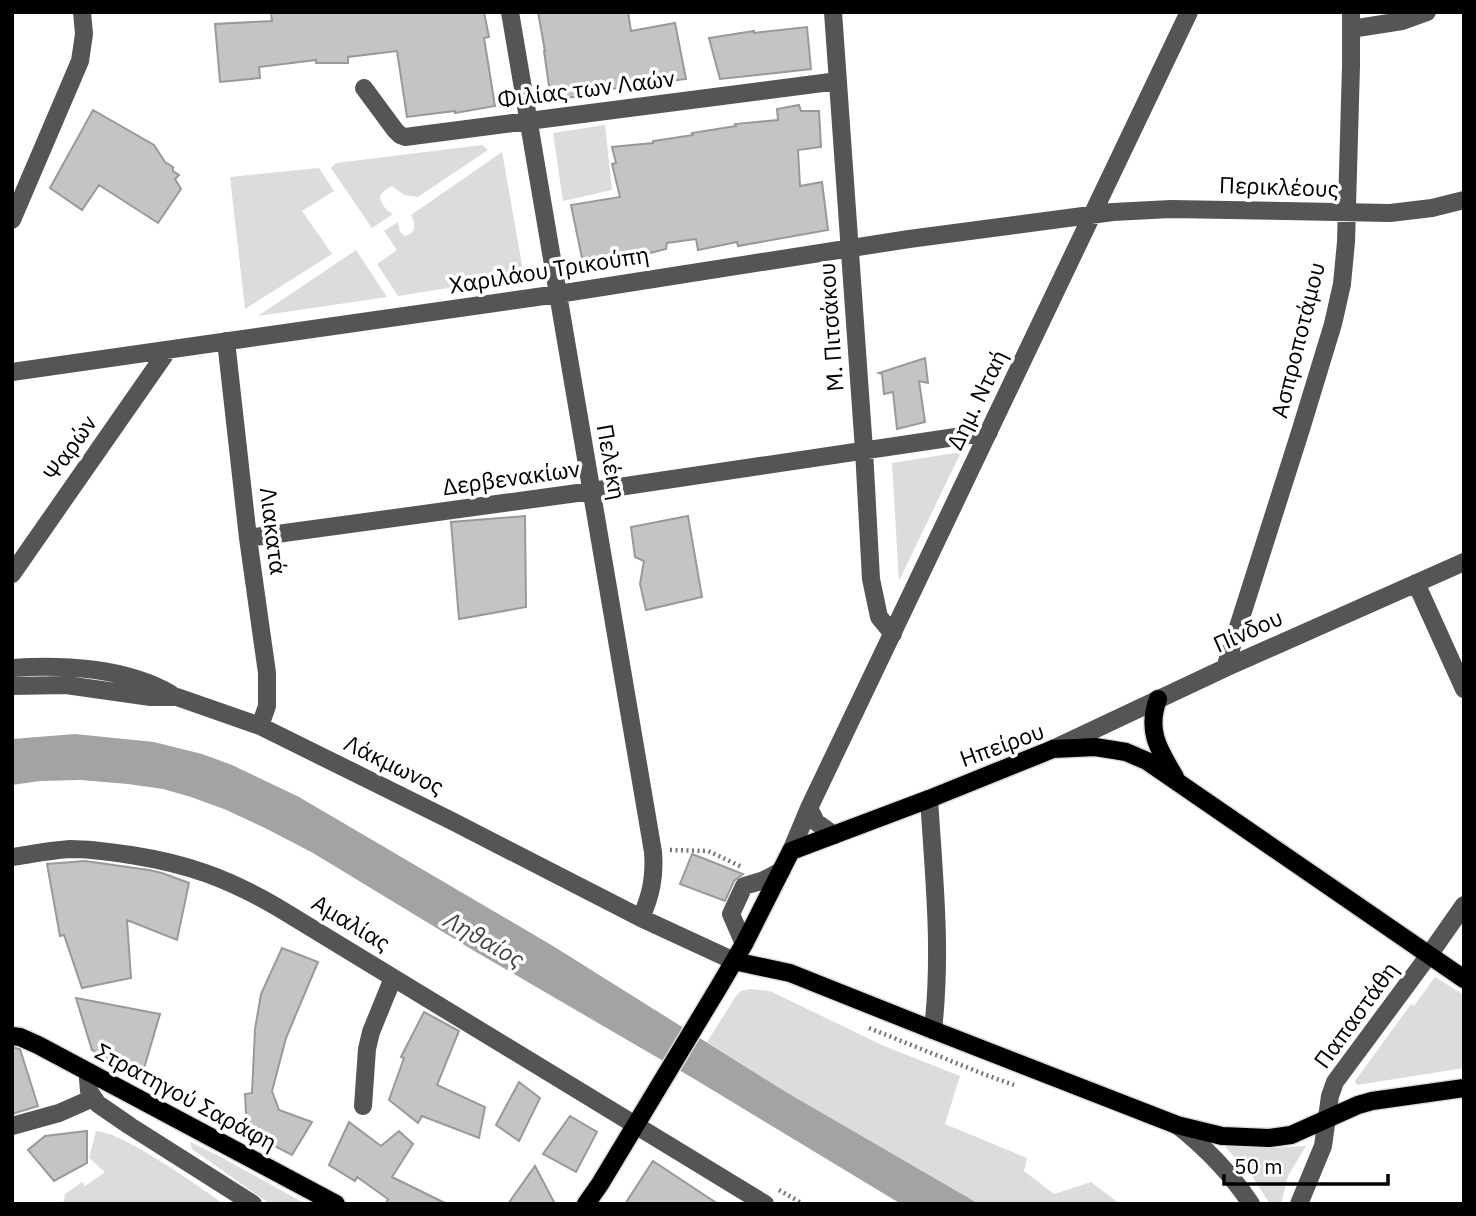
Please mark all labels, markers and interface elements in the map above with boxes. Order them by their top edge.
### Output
street label: Φιλίας των Λαών [495,62,677,114]
street label: Περικλέους [1219,169,1339,203]
street label: Χαριλάου Τρικούπη [447,238,651,300]
street label: Ασπροποτάμου [1263,259,1331,421]
street label: Μ. Πιτσάκου [811,262,849,393]
street label: Δημ. Νταή [939,344,1013,455]
street label: Ψαρών [36,408,103,486]
street label: Πελέκη [591,422,633,502]
street label: Δερβενακίων [440,452,582,502]
street label: Λιακατά [254,485,294,576]
street label: Πίνδου [1208,602,1287,659]
street label: Ηπείρου [955,715,1048,773]
street label: Λάκμωνος [340,727,449,801]
street label: Αμαλίας [307,887,396,957]
water label: Ληθαίος [438,903,531,975]
street label: Παπαστάθη [1306,955,1404,1074]
street label: Στρατηγού Σαράφη [91,1036,282,1157]
scale bar [1224,1142,1388,1186]
text: 50 m [1234,1152,1283,1180]

